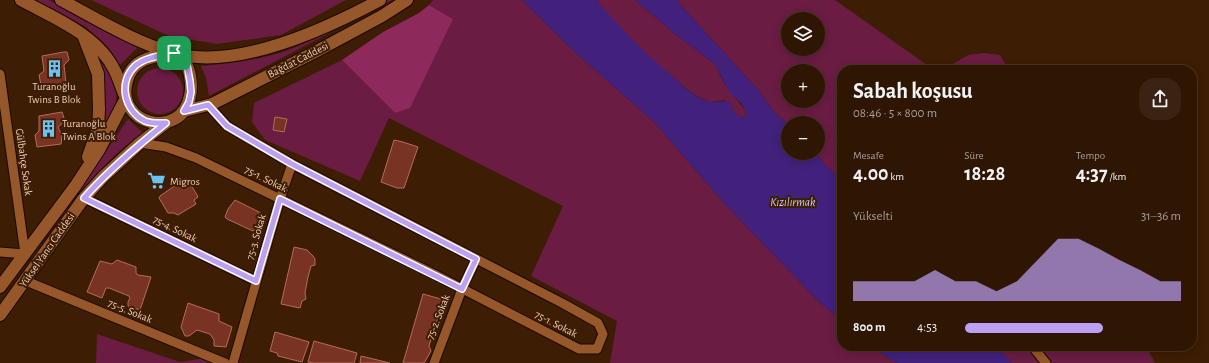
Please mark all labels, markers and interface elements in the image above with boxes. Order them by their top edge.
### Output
map controls [781,12,825,160]
button: layers [781,12,825,56]
pin [157,36,191,70]
street label: Bağdat Caddesi [266,40,330,80]
icon: arrive [163,42,185,64]
building icon: Turanoğlu Twins B Blok [44,58,64,78]
button: + [781,64,825,108]
button: share [1139,78,1181,120]
text: Sabah koşusu [853,80,973,102]
place label: Turanoğlu Twins B Blok [27,81,81,105]
text: 08:46 · 5 × 800 m [853,107,937,120]
button: − [781,116,825,160]
place label: Turanoğlu Twins A Blok [62,118,116,142]
building icon: Turanoğlu Twins A Blok [39,119,59,139]
street label: Gülbahçe Sokak [14,128,34,196]
text: Mesafe [853,150,884,161]
text: Süre [964,150,984,161]
text: Tempo [1076,150,1105,161]
street label: 75-1. Sokak [243,164,289,194]
text: 4.00 [853,164,888,184]
text: 18:28 [964,164,1005,184]
text: 4:37 [1076,164,1108,184]
supermarket icon: Migros [147,171,167,191]
text: km [888,171,904,182]
text: /km [1108,171,1126,182]
place label: Migros [170,176,200,187]
water label: Kızılırmak [770,196,816,208]
text: Yükselti [853,210,893,223]
text: 31–36 m [1141,210,1181,223]
street label: Yüksel Yancı Caddesi [17,211,77,289]
street label: 75-3. Sokak [244,213,268,261]
street label: 75-4. Sokak [151,214,199,244]
street label: 75-2. Sokak [424,293,452,341]
street label: 75-5. Sokak [106,297,154,325]
street label: 75-1. Sokak [533,309,579,339]
text: 800 m [853,321,885,334]
text: 4:53 [917,321,937,334]

